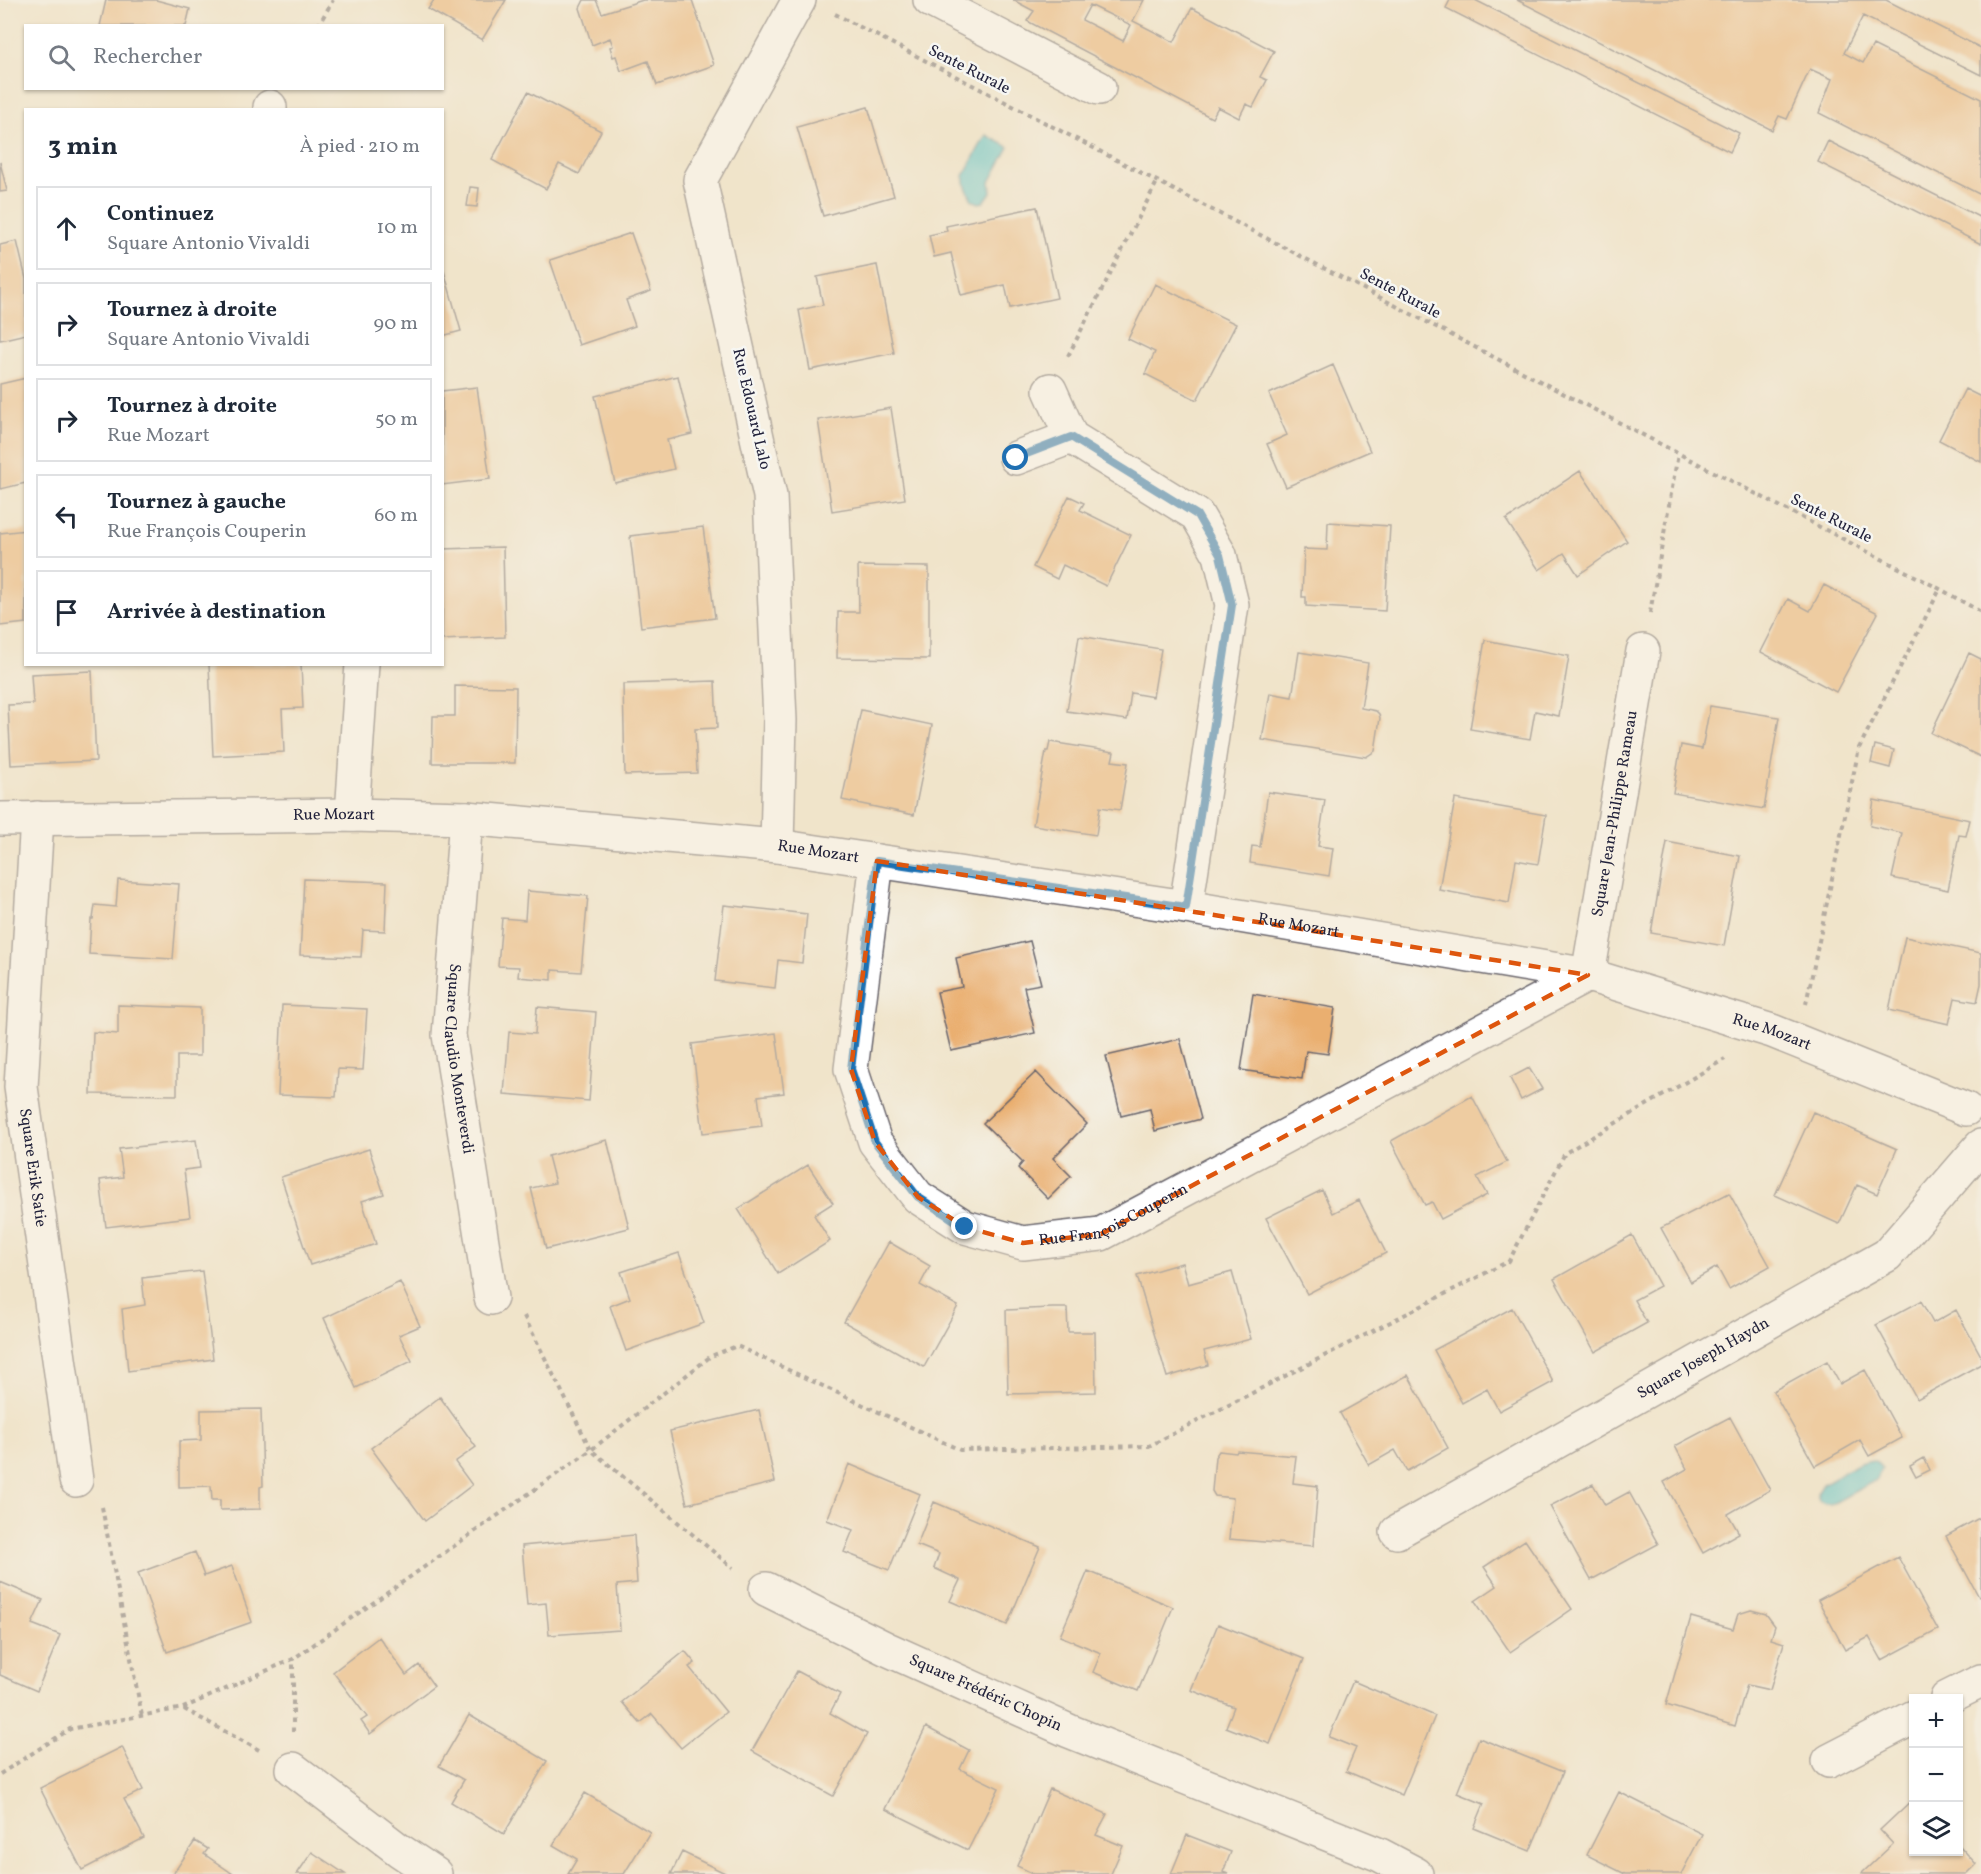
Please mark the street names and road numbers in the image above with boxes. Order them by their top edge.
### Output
street label: Sente Rurale [924,40,1014,100]
street label: Sente Rurale [1355,263,1445,325]
street label: Rue Edouard Lalo [726,346,776,472]
street label: Sente Rurale [1786,489,1876,549]
street label: Square Jean-Philippe Rameau [1587,709,1644,918]
street label: Rue Mozart [293,804,376,827]
street label: Rue Mozart [776,835,861,869]
street label: Rue Mozart [1256,908,1341,944]
street label: Square Claudio Monteverdi [438,963,479,1156]
street label: Rue Mozart [1730,1009,1815,1057]
street label: Square Erik Satie [13,1107,51,1229]
street label: Rue François Couperin [1037,1179,1192,1252]
street label: Square Joseph Haydn [1633,1313,1774,1405]
street label: Square Frédéric Chopin [905,1649,1065,1737]

